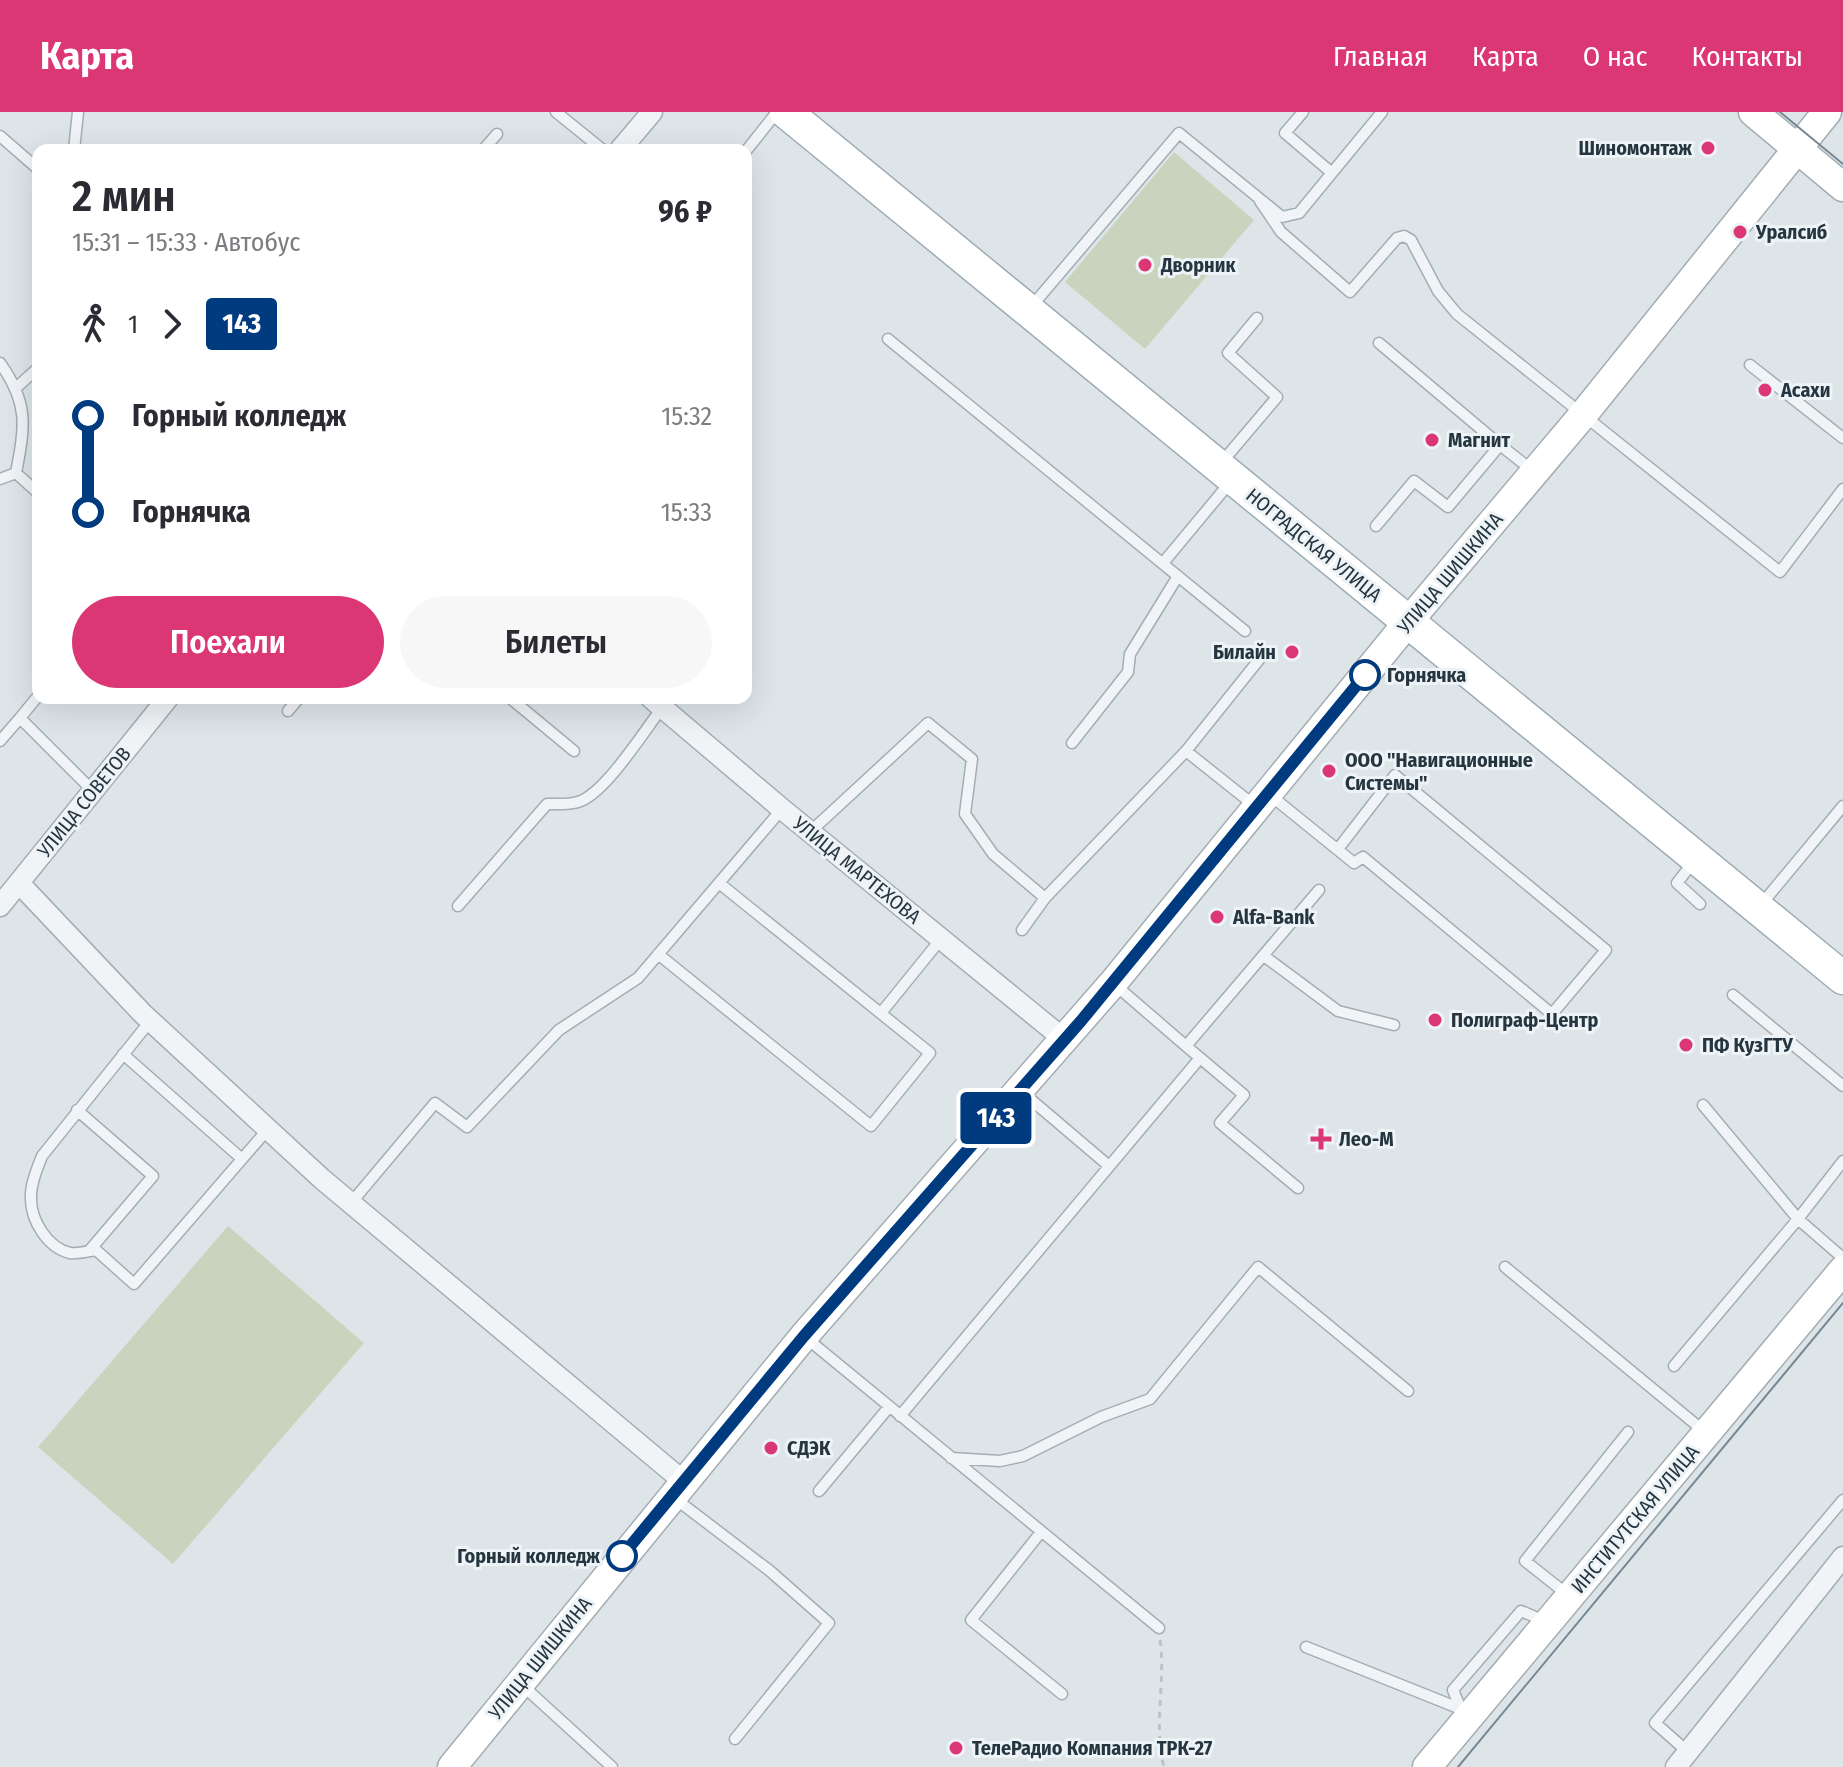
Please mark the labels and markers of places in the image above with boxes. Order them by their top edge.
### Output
place label: Шиномонтаж [1578,136,1692,160]
marker: Шиномонтаж [1699,139,1717,157]
place label: Уралсиб [1755,220,1827,244]
marker: Уралсиб [1731,223,1749,241]
place label: Дворник [1160,253,1236,277]
marker: Дворник [1136,256,1154,274]
place label: Асахи [1780,378,1830,402]
marker: Асахи [1756,381,1774,399]
place label: Магнит [1448,428,1511,452]
marker: Магнит [1423,431,1441,449]
place label: Билайн [1213,640,1276,664]
marker: Билайн [1283,643,1301,661]
marker: Горнячка [1350,660,1380,690]
place label: Горнячка [1387,663,1466,687]
place label: ООО "Навигационные Системы" [1345,748,1533,795]
marker: ООО "Навигационные Системы" [1320,762,1338,780]
place label: Alfa-Bank [1232,905,1315,929]
marker: Alfa-Bank [1208,908,1226,926]
place label: Полиграф-Центр [1451,1008,1599,1032]
marker: Полиграф-Центр [1426,1011,1444,1029]
place label: ПФ КузГТУ [1702,1033,1793,1057]
marker: ПФ КузГТУ [1677,1036,1695,1054]
place label: Лео-М [1339,1127,1394,1151]
marker: Лео-М [1310,1128,1332,1150]
place label: СДЭК [787,1436,831,1460]
marker: СДЭК [762,1439,780,1457]
marker: Горный колледж [607,1541,637,1571]
place label: Горный колледж [457,1544,600,1568]
place label: ТелеРадио Компания ТРК-27 [972,1736,1213,1760]
marker: ТелеРадио Компания ТРК-27 [947,1739,965,1757]

